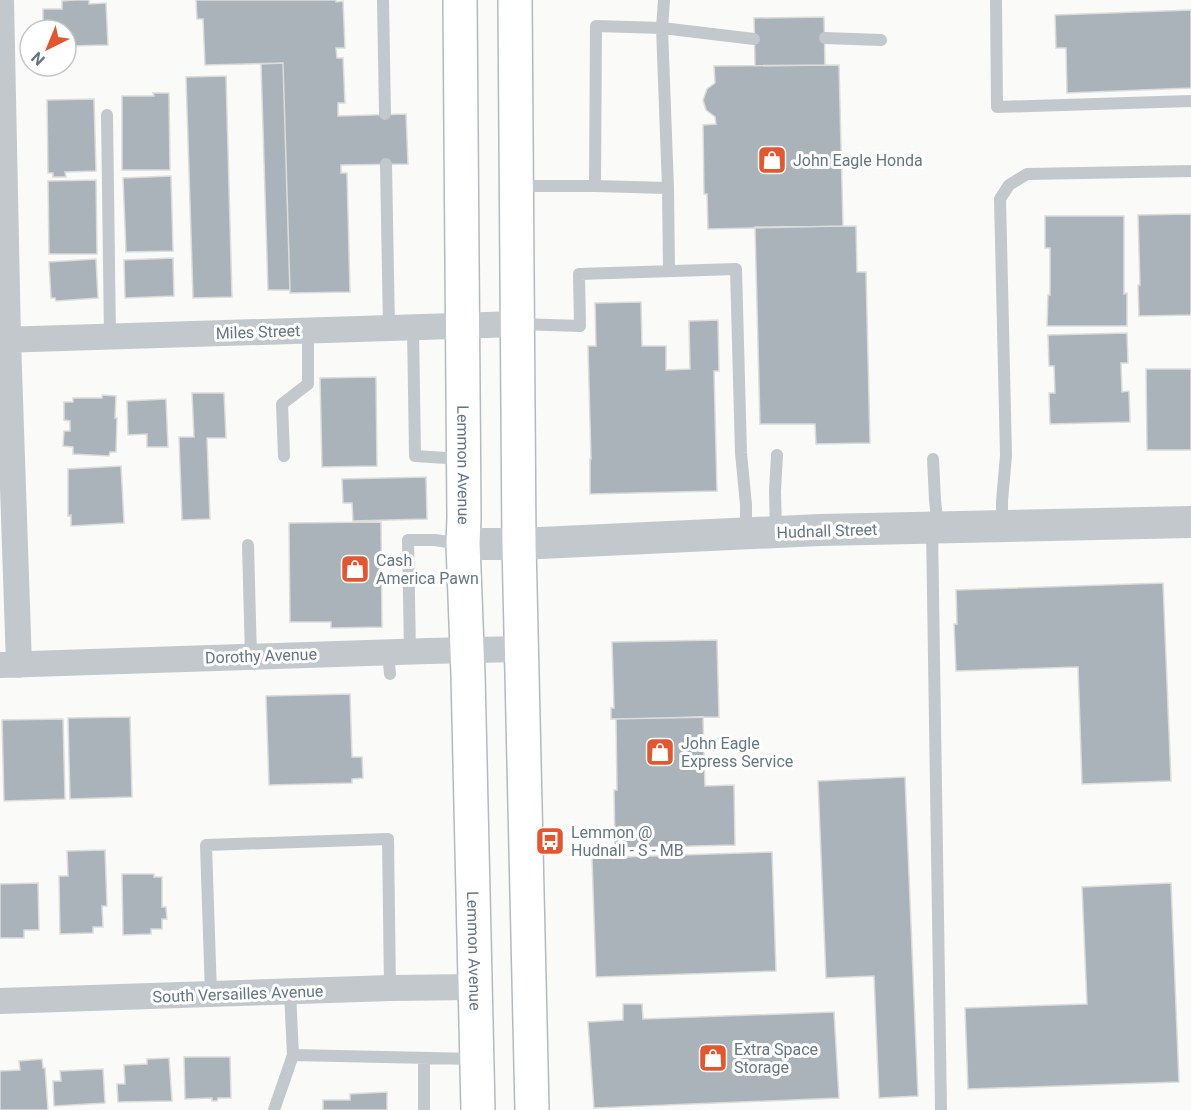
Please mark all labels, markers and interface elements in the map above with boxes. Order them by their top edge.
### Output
north arrow [18,18,78,78]
text: N [28,48,49,69]
shop icon: John Eagle Honda [756,144,788,176]
place label: John Eagle Honda [793,151,923,170]
street label: Miles Street [215,321,301,343]
street label: Lemmon Avenue [454,405,474,525]
street label: Hudnall Street [776,520,878,542]
place label: Cash America Pawn [376,551,479,588]
shop icon: Cash America Pawn [339,553,371,585]
street label: Dorothy Avenue [205,645,317,667]
place label: John Eagle Express Service [681,734,793,771]
shop icon: John Eagle Express Service [644,736,676,768]
place label: Lemmon @ Hudnall - S - MB [571,823,684,860]
bus stop icon: Lemmon @ Hudnall - S - MB [534,825,566,857]
street label: Lemmon Avenue [463,891,485,1011]
street label: South Versailles Avenue [152,982,324,1006]
place label: Extra Space Storage [734,1040,818,1077]
shop icon: Extra Space Storage [697,1042,729,1074]

